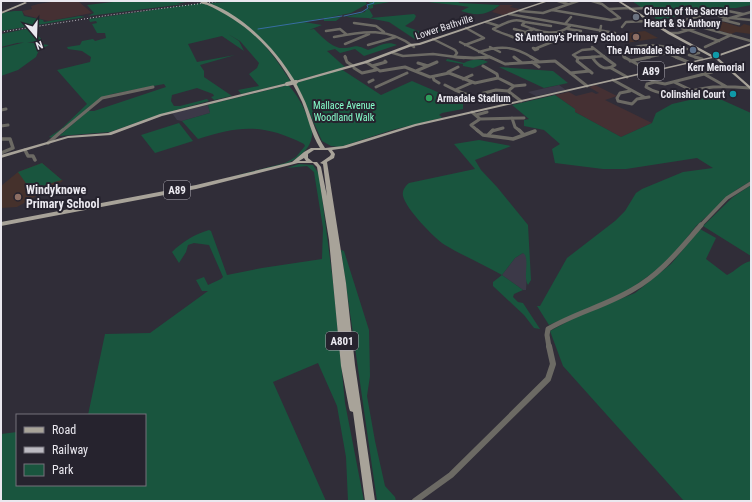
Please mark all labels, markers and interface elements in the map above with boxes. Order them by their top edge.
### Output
place label: Church of the Sacred Heart & St Anthony [644,6,728,29]
street label: Lower Bathville [414,12,475,42]
marker: Church of the Sacred Heart & St Anthony [631,12,641,22]
north arrow [16,16,56,56]
place label: St Anthony's Primary School [515,32,628,43]
marker: St Anthony's Primary School [631,32,641,42]
text: N [34,38,44,52]
place label: The Armadale Shed [607,45,685,56]
marker: The Armadale Shed [688,45,698,55]
marker: Kerr Memorial [711,50,721,60]
road number: A89 [638,62,664,80]
place label: Kerr Memorial [688,62,744,73]
place label: Colinshiel Court [661,89,725,100]
marker: Colinshiel Court [728,89,738,99]
marker: Armadale Stadium [424,93,434,103]
place label: Armadale Stadium [437,93,511,104]
park label: Mallace Avenue Woodland Walk [313,100,375,123]
road number: A89 [164,181,190,199]
place label: Windyknowe Primary School [26,183,99,211]
marker: Windyknowe Primary School [13,192,23,202]
road number: A801 [326,332,358,350]
legend [16,414,146,486]
text: Road [52,423,76,437]
text: Railway [52,443,88,457]
text: Park [52,463,74,477]

